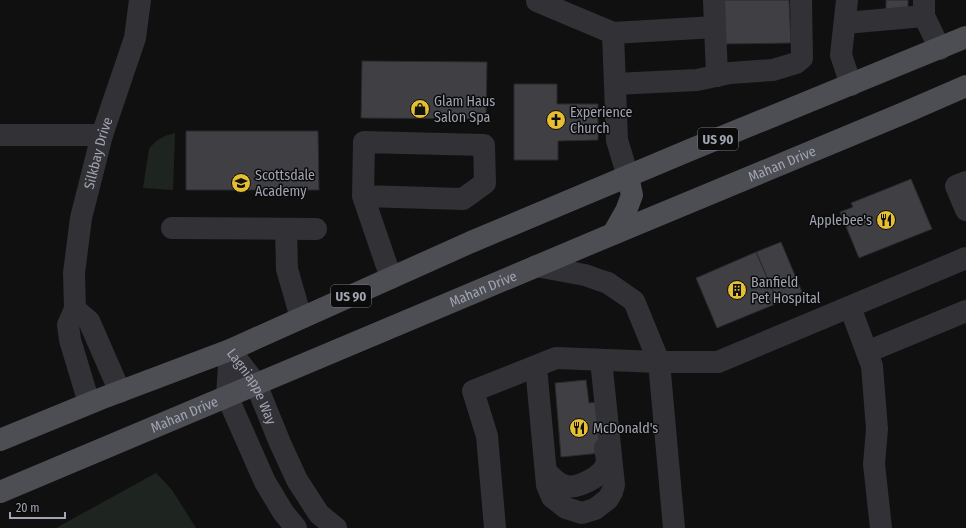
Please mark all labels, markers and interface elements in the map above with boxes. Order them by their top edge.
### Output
place label: Glam Haus Salon Spa [434,93,495,126]
shop icon: Glam Haus Salon Spa [409,98,431,120]
place label: Experience Church [570,104,632,137]
church icon: Experience Church [545,109,567,131]
street label: Silkbay Drive [80,115,116,191]
road number: US 90 [698,128,738,150]
street label: Mahan Drive [746,142,818,185]
place label: Scottsdale Academy [255,167,315,200]
school or university icon: Scottsdale Academy [230,172,252,194]
restaurant icon: Applebee's [875,209,897,231]
place label: Applebee's [809,212,872,229]
street label: Mahan Drive [447,267,519,310]
place label: Banfield Pet Hospital [751,274,821,307]
building icon: Banfield Pet Hospital [726,279,748,301]
road number: US 90 [331,285,371,307]
street label: Lagniappe Way [223,345,280,428]
street label: Mahan Drive [148,393,221,436]
restaurant icon: McDonald's [568,417,590,439]
place label: McDonald's [593,420,658,437]
scale bar [10,494,65,520]
text: 20 m [16,501,40,515]

